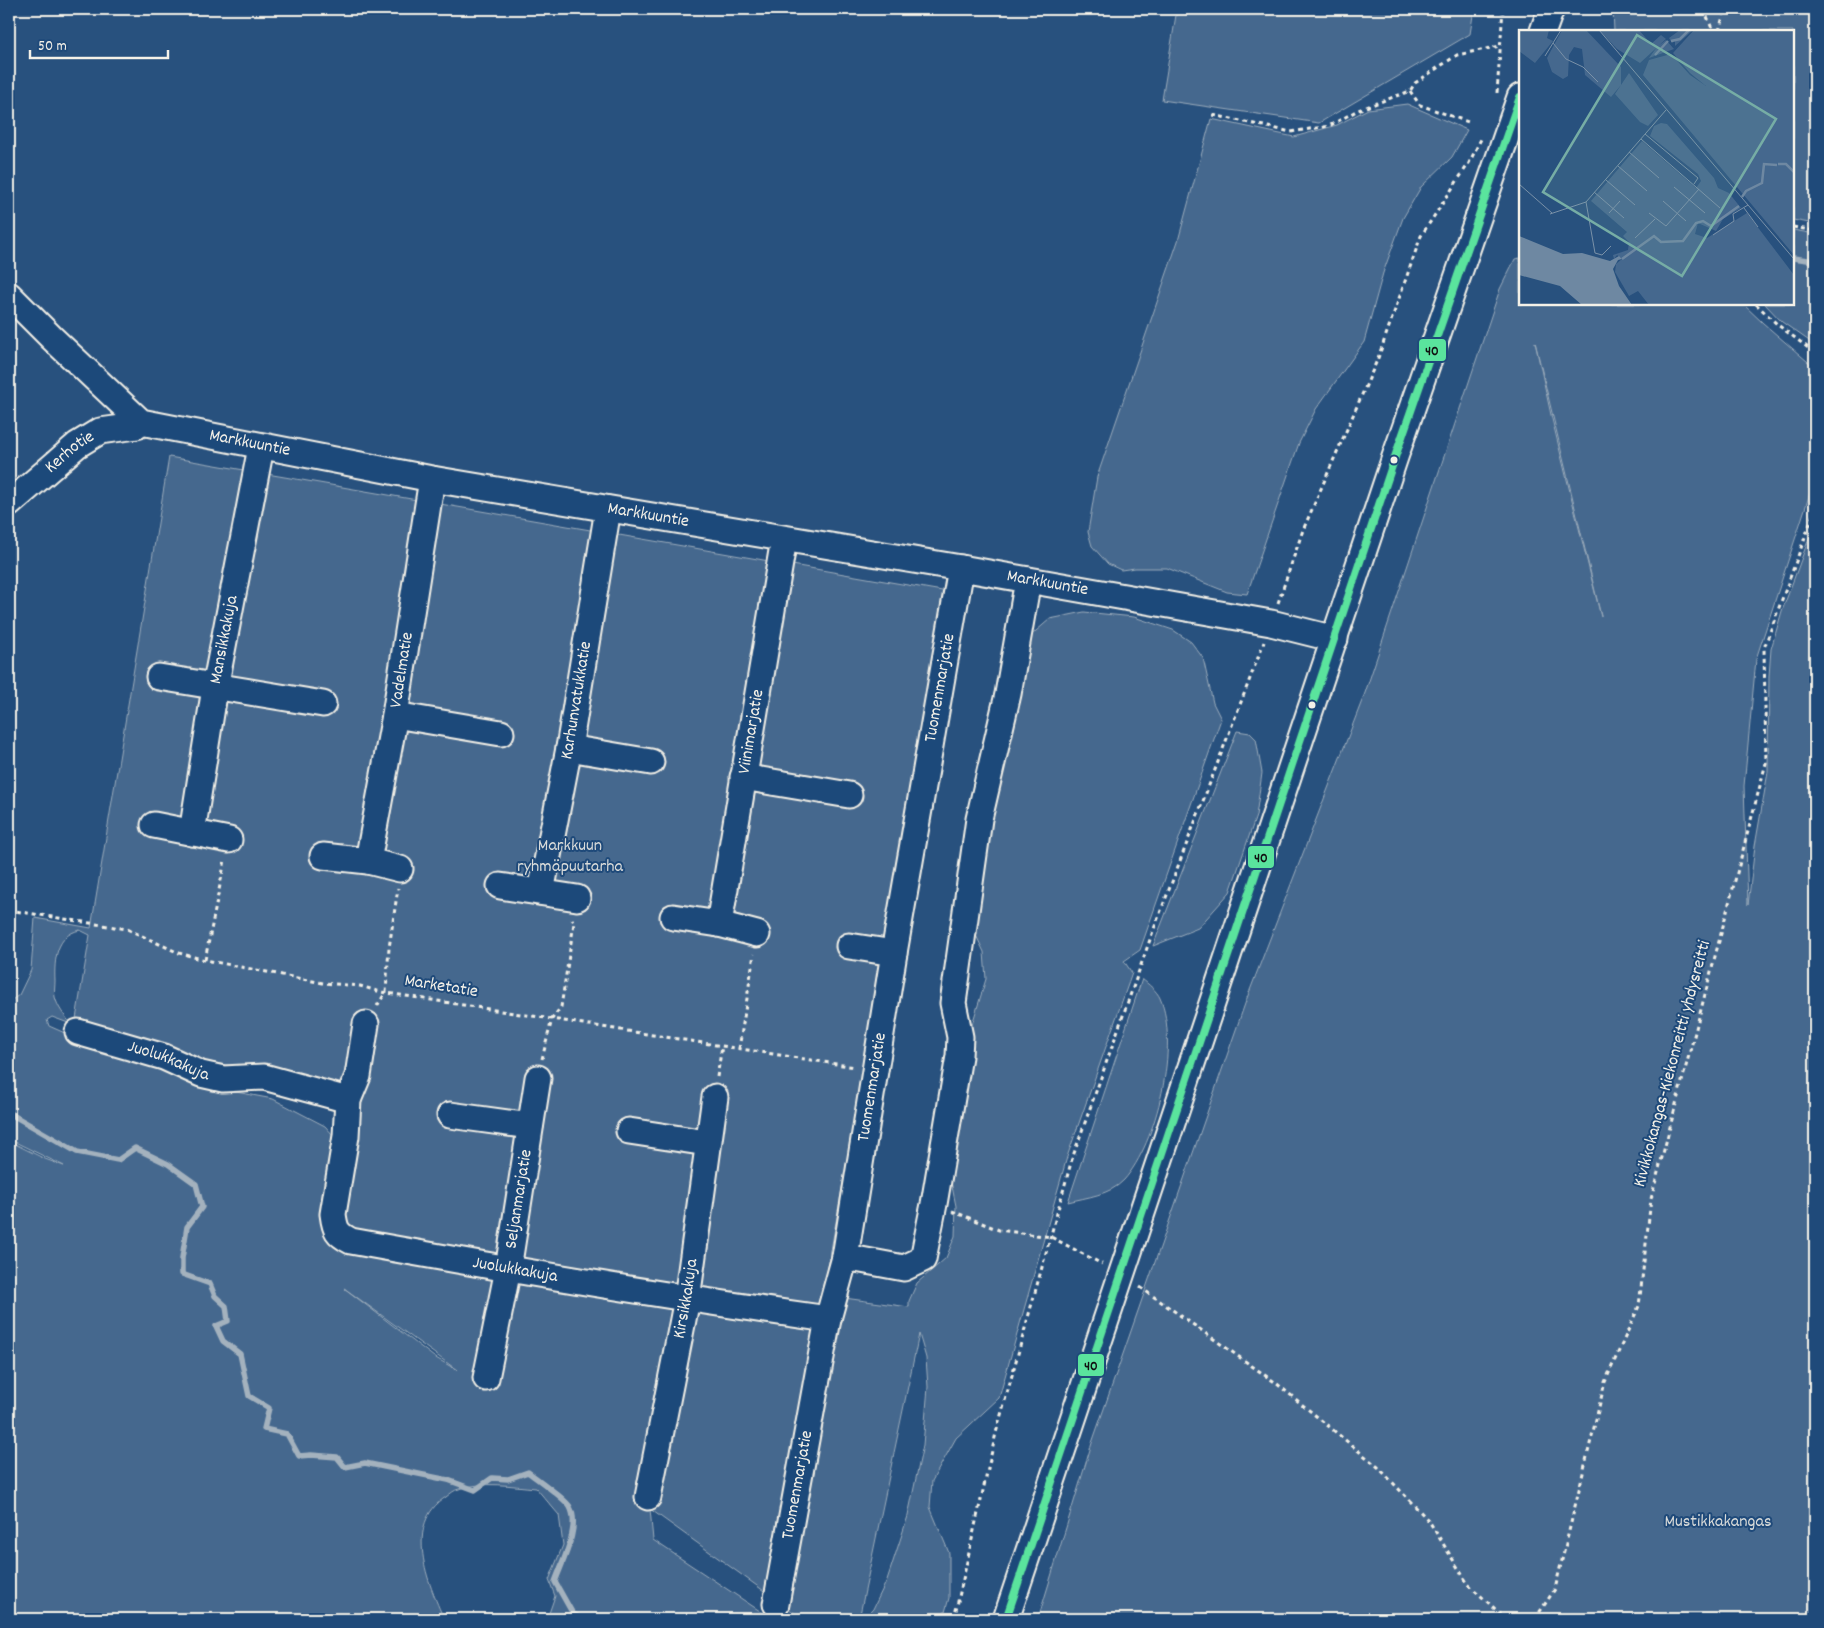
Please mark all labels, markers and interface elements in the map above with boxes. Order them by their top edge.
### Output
scale bar [30,28,168,60]
inset map [1519,30,1794,305]
text: 50 m [38,36,67,58]
line badge: 40 [1418,338,1447,362]
text: 40 [1425,342,1439,362]
street label: Markkuuntie [207,423,293,463]
street label: Kerhotie [40,425,99,480]
unlabelled marker [1389,455,1399,465]
street label: Markkuuntie [606,496,691,535]
street label: Markkuuntie [1005,564,1090,603]
street label: Mansikkakuja [204,593,245,686]
street label: Vadelmatie [384,630,420,710]
street label: Tuomenmarjatie [918,631,962,744]
street label: Karhunvatukkatie [555,639,599,762]
street label: Viinimarjatie [732,687,771,776]
unlabelled marker [1307,700,1317,710]
park label: Markkuun ryhmäpuutarha [517,834,623,880]
line badge: 40 [1247,845,1275,869]
text: 40 [1254,849,1268,869]
street label: Kivikkokangas-Kiekonreitti yhdysreitti [1628,938,1718,1190]
street label: Marketatie [403,969,480,1005]
street label: Tuomenmarjatie [851,1031,893,1144]
street label: Juolukkakuja [124,1035,212,1088]
street label: Seljanmarjatie [499,1148,539,1251]
street label: Juolukkakuja [471,1250,560,1290]
street label: Kirsikkakuja [667,1257,705,1341]
line badge: 40 [1077,1353,1105,1377]
text: 40 [1084,1357,1098,1377]
street label: Tuomenmarjatie [776,1428,820,1541]
park label: Mustikkakangas [1664,1510,1772,1535]

